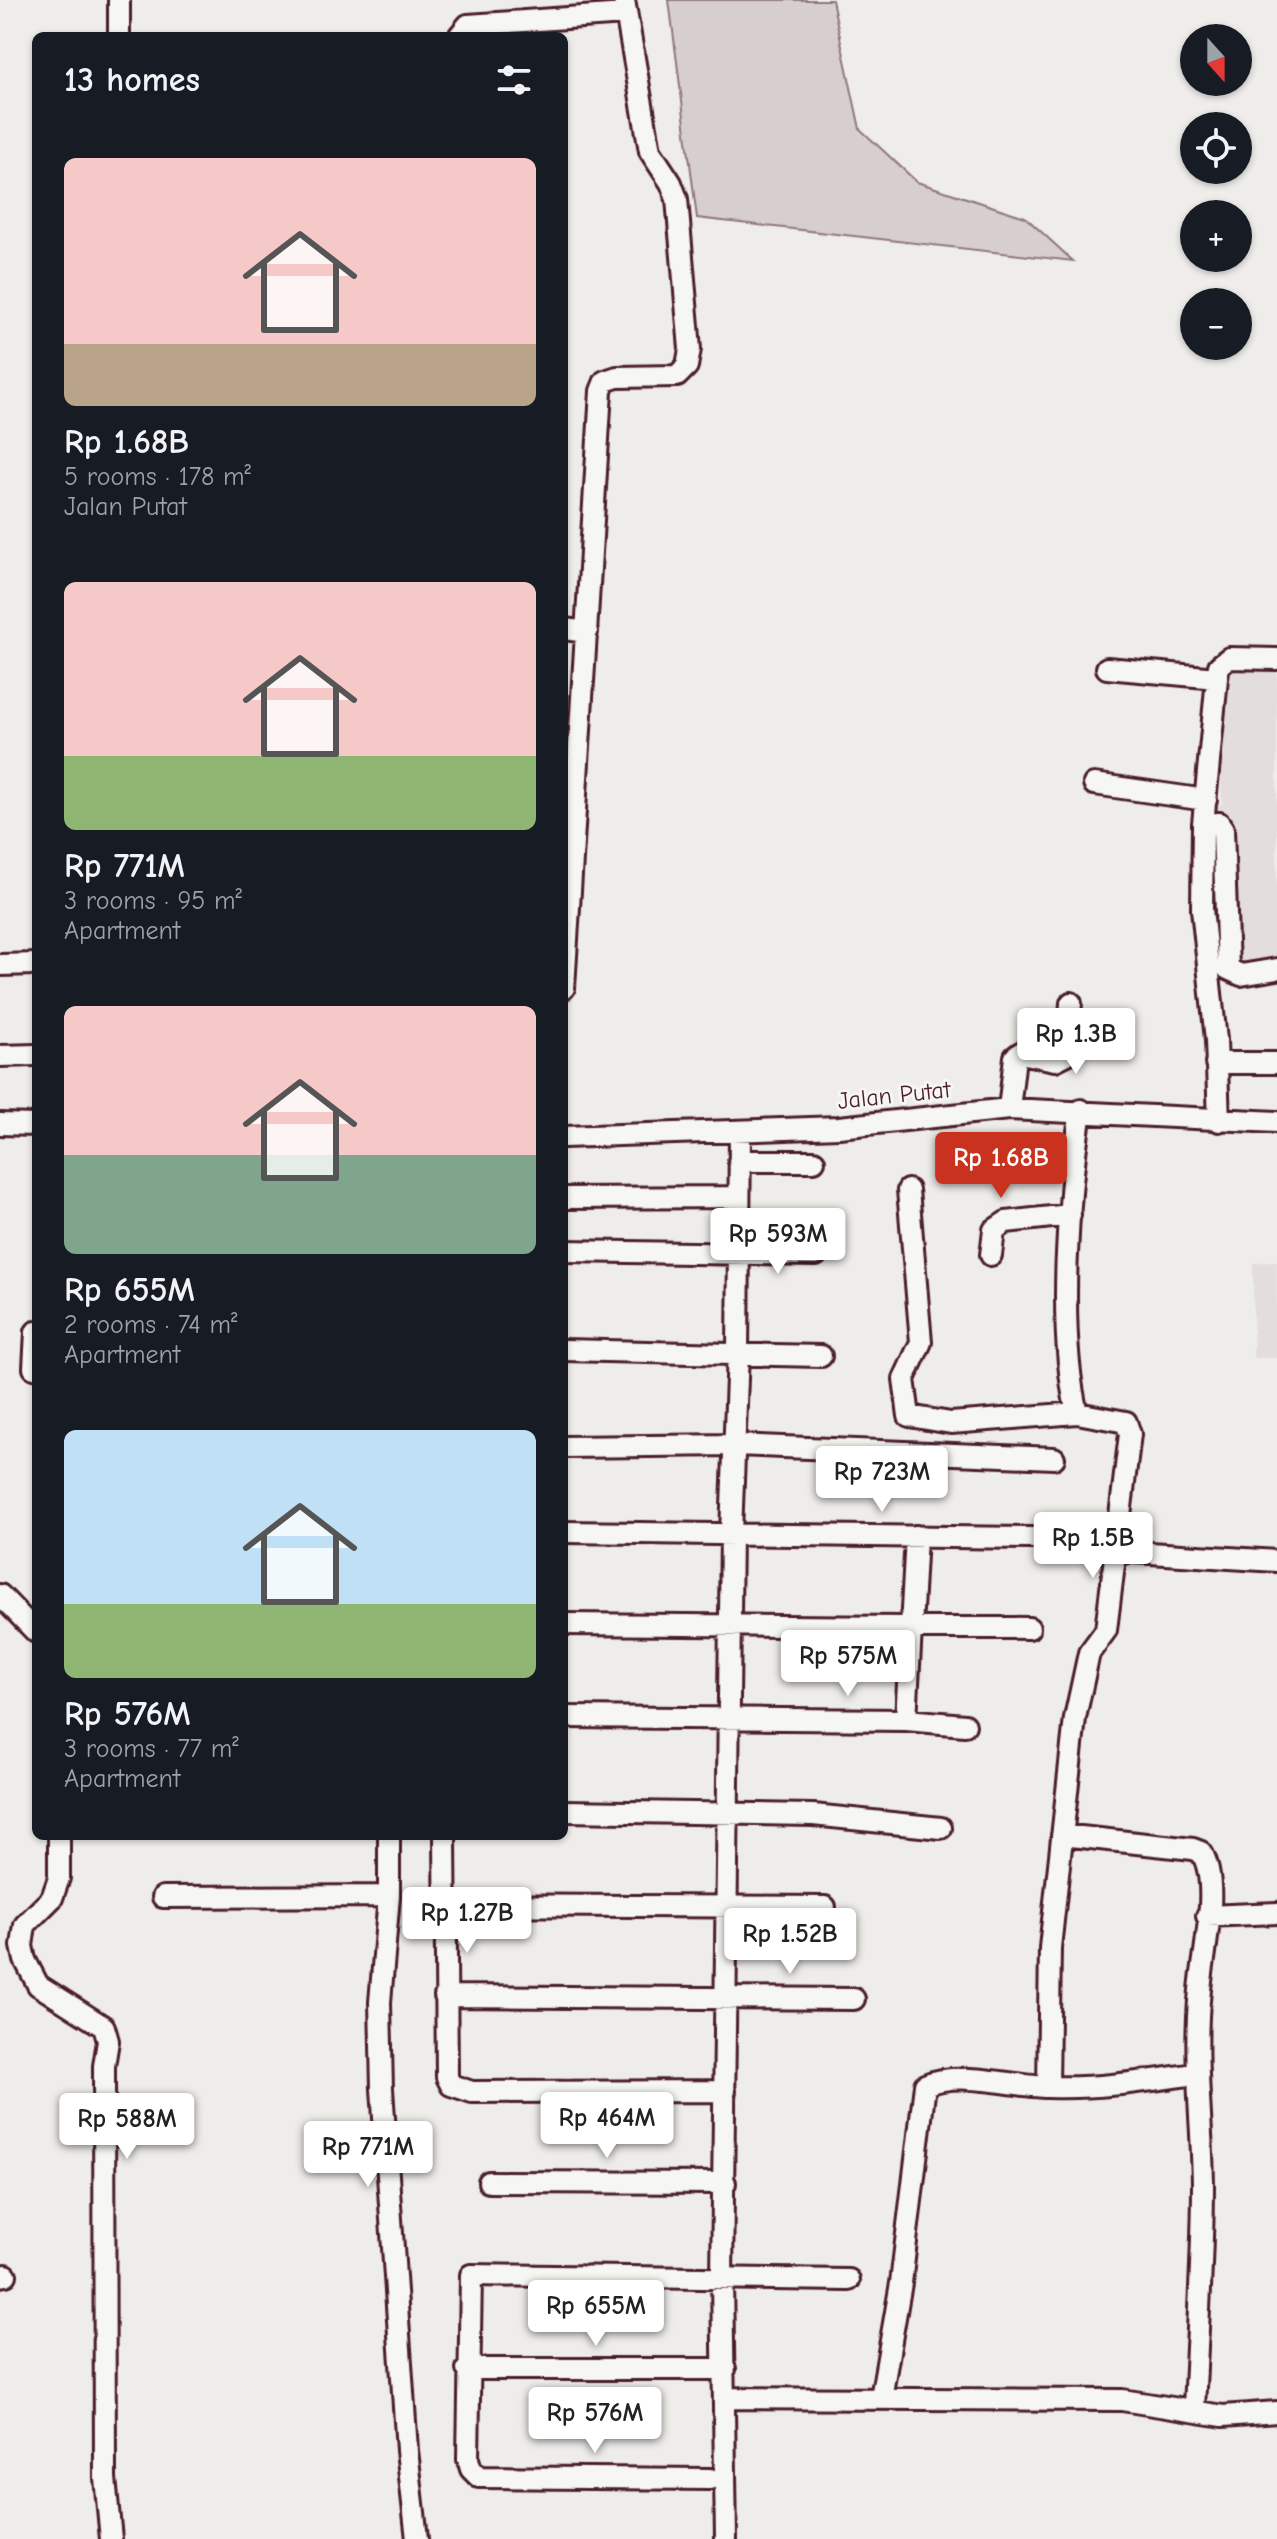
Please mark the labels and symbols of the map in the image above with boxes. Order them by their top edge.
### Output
north arrow [1180,24,1252,96]
pin: Rp 1.3B [1002,1008,1150,1076]
street label: Jalan Putat [836,1075,953,1115]
pin: Rp 1.68B [918,1132,1084,1200]
pin: Rp 593M [704,1208,852,1276]
pin: Rp 723M [808,1446,956,1514]
pin: Rp 1.5B [1019,1512,1167,1580]
pin: Rp 575M [774,1630,922,1698]
pin: Rp 1.27B [384,1887,550,1955]
pin: Rp 1.52B [707,1908,873,1976]
pin: Rp 464M [533,2092,681,2160]
pin: Rp 588M [53,2093,201,2161]
pin: Rp 771M [294,2121,442,2189]
pin: Rp 655M [522,2280,670,2348]
pin: Rp 576M [521,2387,669,2455]

